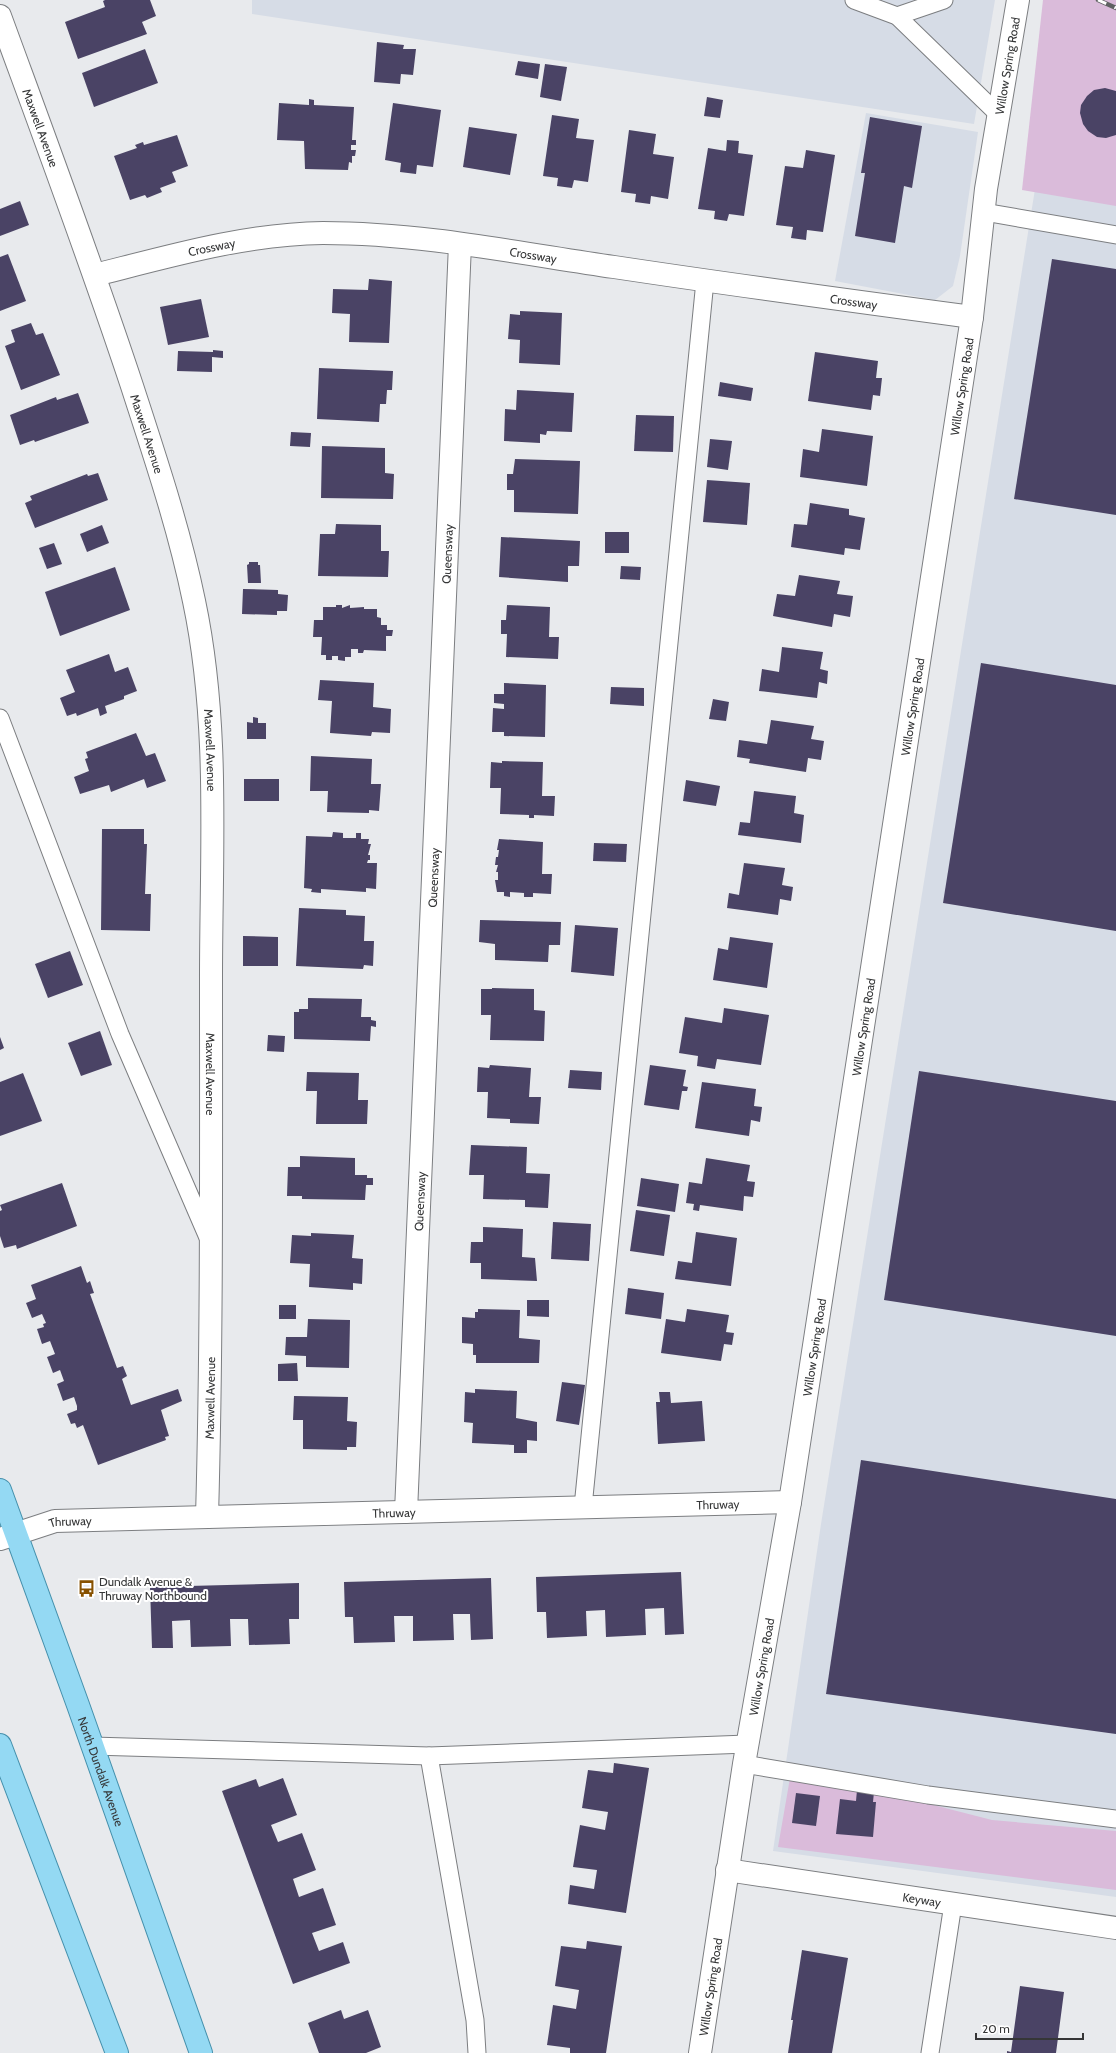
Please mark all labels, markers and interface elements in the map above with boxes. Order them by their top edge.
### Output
street label: Willow Spring Road [991,16,1023,116]
street label: Maxwell Avenue [20,86,62,169]
street label: Crossway [187,235,236,259]
street label: Crossway [509,243,558,266]
street label: Crossway [829,290,878,312]
street label: Willow Spring Road [946,336,976,436]
street label: Maxwell Avenue [128,392,167,475]
street label: Queensway [438,524,456,584]
street label: Willow Spring Road [897,657,927,757]
street label: Maxwell Avenue [201,708,220,791]
street label: Queensway [424,847,442,908]
street label: Willow Spring Road [848,977,878,1077]
street label: Maxwell Avenue [204,1033,219,1115]
street label: Queensway [410,1171,428,1231]
street label: Willow Spring Road [799,1297,829,1397]
street label: Maxwell Avenue [202,1357,218,1439]
street label: Thruway [696,1496,740,1512]
street label: Thruway [372,1504,416,1520]
street label: Thruway [47,1513,92,1530]
place label: Dundalk Avenue & Thruway Northbound [99,1574,207,1603]
bus stop icon: Dundalk Avenue & Thruway Northbound [76,1578,96,1598]
street label: Willow Spring Road [745,1617,777,1717]
street label: North Dundalk Avenue [75,1715,128,1828]
street label: Keyway [902,1889,942,1909]
street label: Willow Spring Road [695,1937,725,2037]
scale bar [976,2015,1083,2041]
text: 20 m [982,2021,1010,2036]

